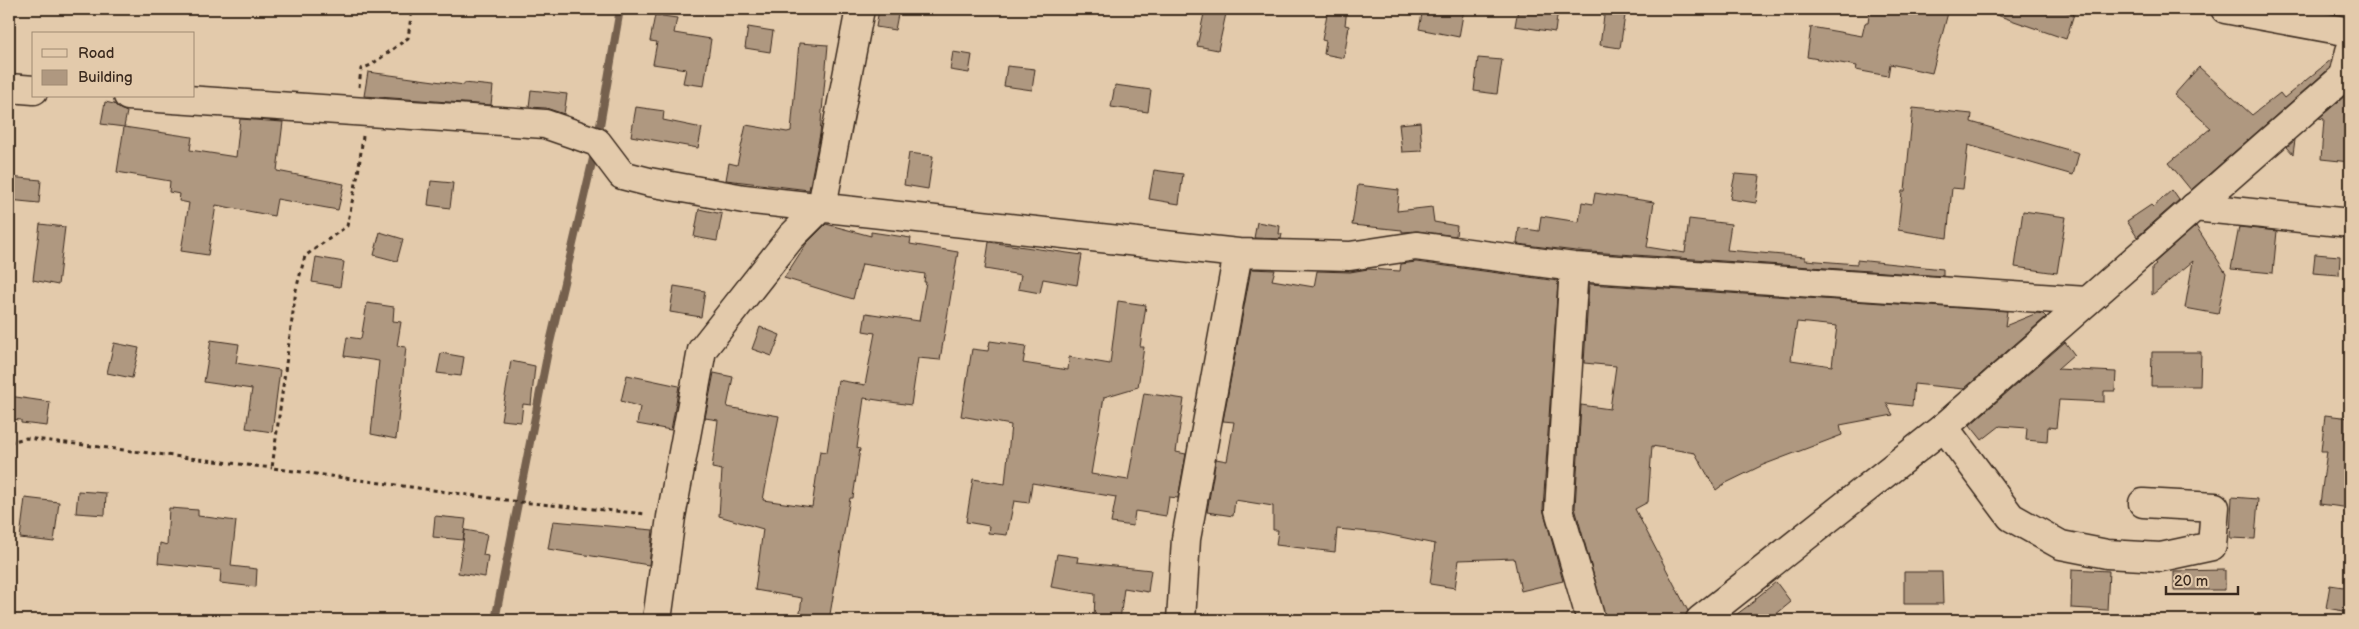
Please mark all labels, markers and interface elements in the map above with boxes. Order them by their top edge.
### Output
legend [32,32,195,98]
text: Road [78,44,114,63]
text: Building [78,68,133,87]
scale bar [2166,564,2239,596]
text: 20 m [2174,572,2208,591]

